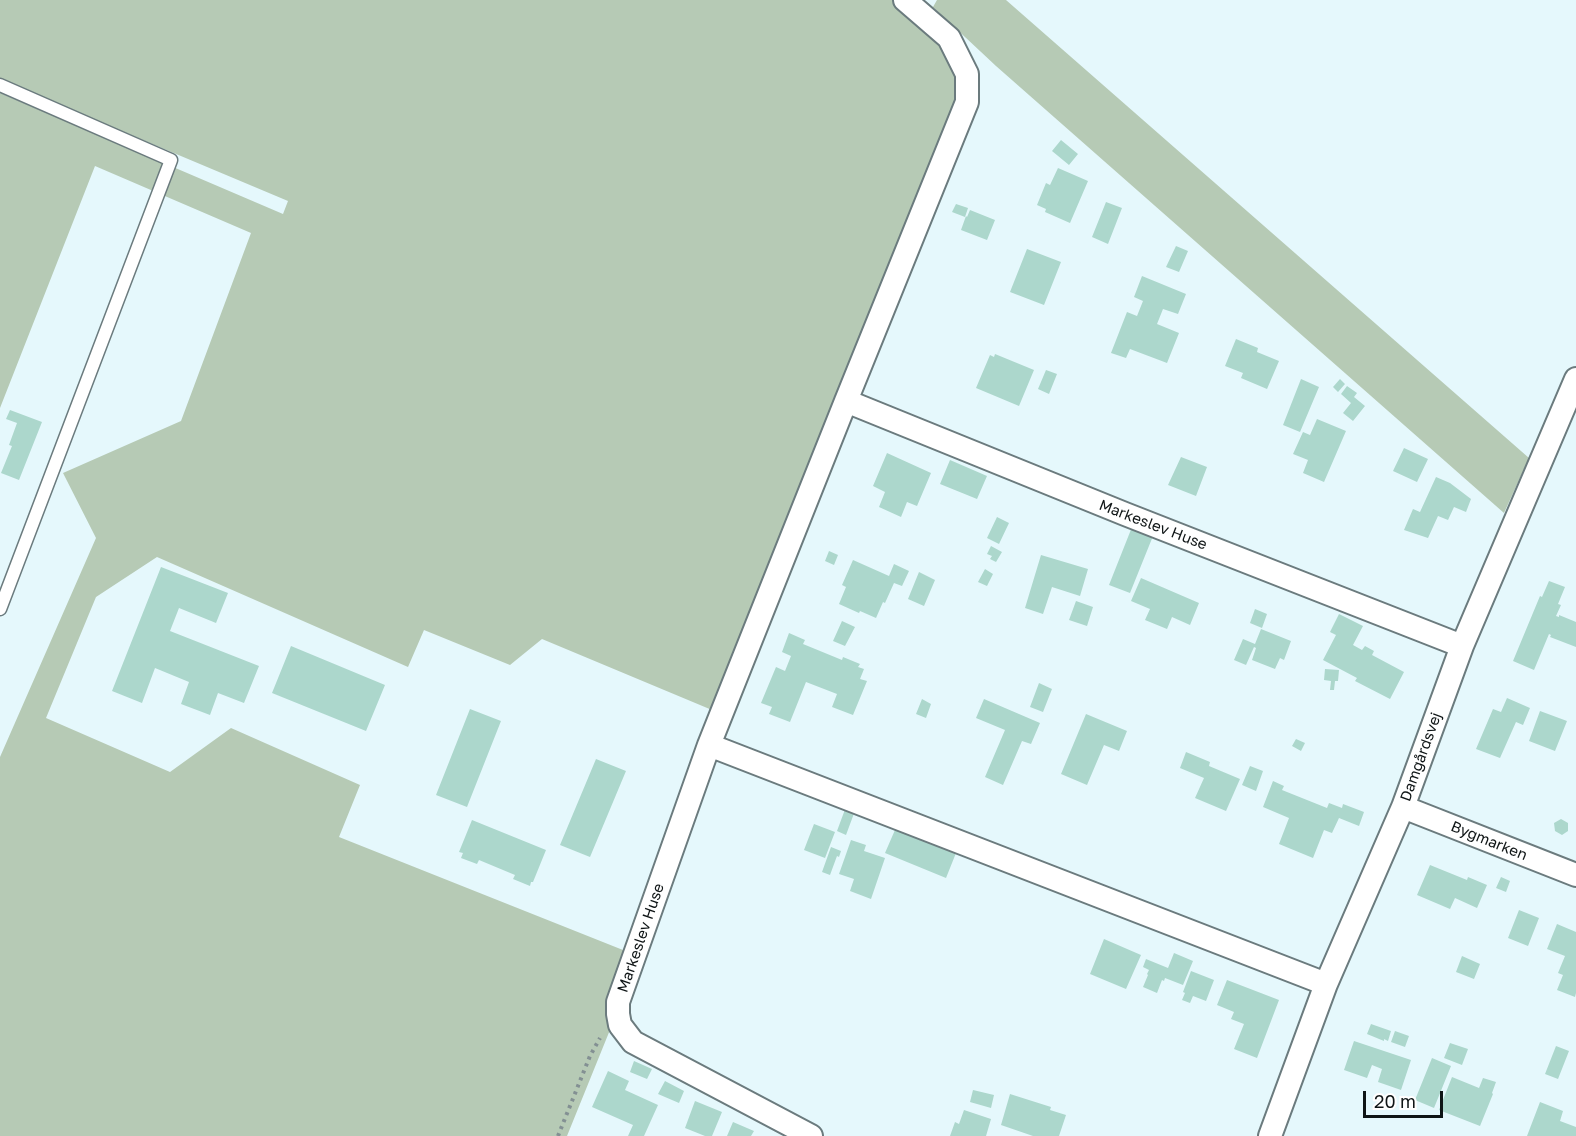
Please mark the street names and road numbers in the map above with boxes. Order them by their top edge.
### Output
street label: Markeslev Huse [1096,496,1210,554]
street label: Damgårdsvej [1397,710,1445,804]
street label: Bygmarken [1448,817,1530,865]
street label: Markeslev Huse [614,881,668,995]

